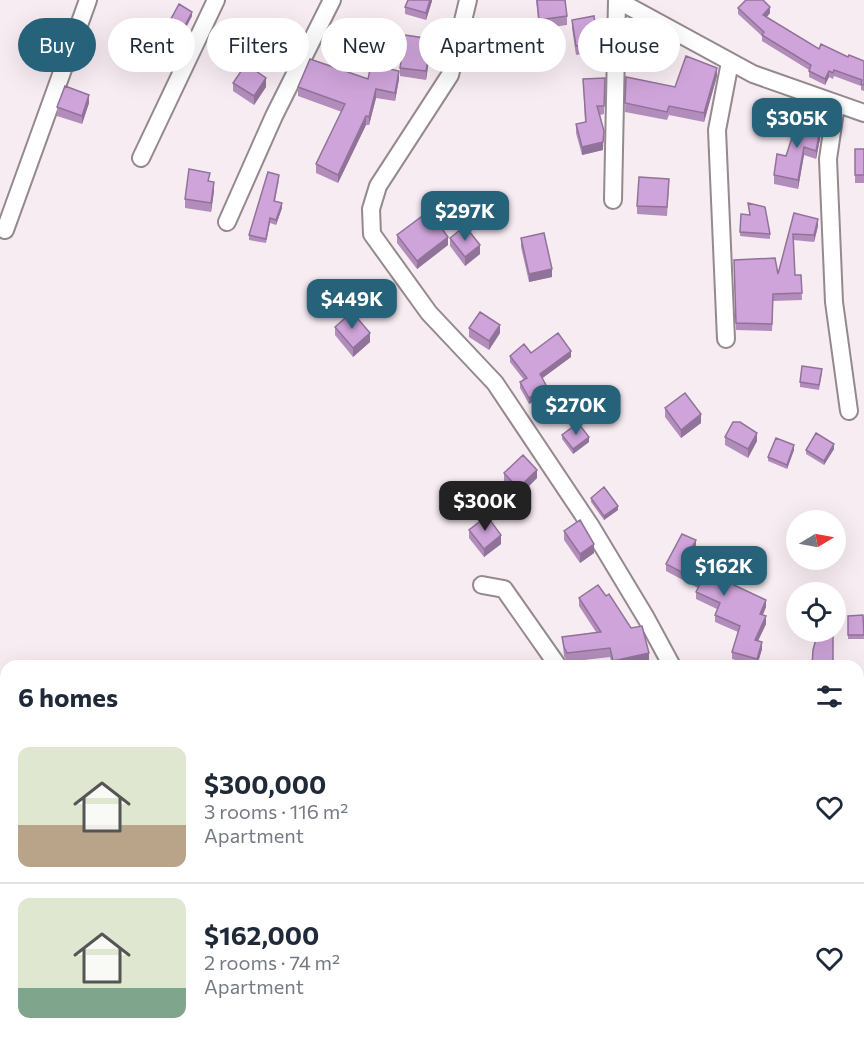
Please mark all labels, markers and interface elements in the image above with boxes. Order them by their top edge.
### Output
chip: Buy [18,18,96,72]
chip: Rent [108,18,195,72]
chip: Filters [207,18,309,72]
chip: New [321,18,407,72]
chip: Apartment [419,18,566,72]
chip: House [578,18,680,72]
pin: $305K [755,98,839,149]
text: $305K [766,105,828,129]
pin: $297K [423,191,507,242]
text: $297K [435,198,495,222]
pin: $449K [310,279,394,330]
text: $449K [321,286,383,310]
pin: $270K [534,385,618,436]
text: $270K [546,392,606,416]
pin: $300K [443,481,527,532]
text: $300K [453,488,517,512]
north arrow [786,510,846,570]
map controls [786,510,846,642]
pin: $162K [682,546,766,597]
text: $162K [695,553,753,577]
button: locate [786,582,846,642]
icon: filters [813,680,846,713]
text: 6 homes [18,681,118,712]
text: $300,000 [204,768,326,799]
icon: home [66,771,138,843]
icon: heart [813,791,846,824]
text: 3 rooms · 116 m² [204,799,348,823]
text: Apartment [204,823,304,847]
text: $162,000 [204,919,319,950]
icon: home [66,922,138,994]
icon: heart [813,942,846,975]
text: 2 rooms · 74 m² [204,950,340,974]
text: Apartment [204,974,304,998]

